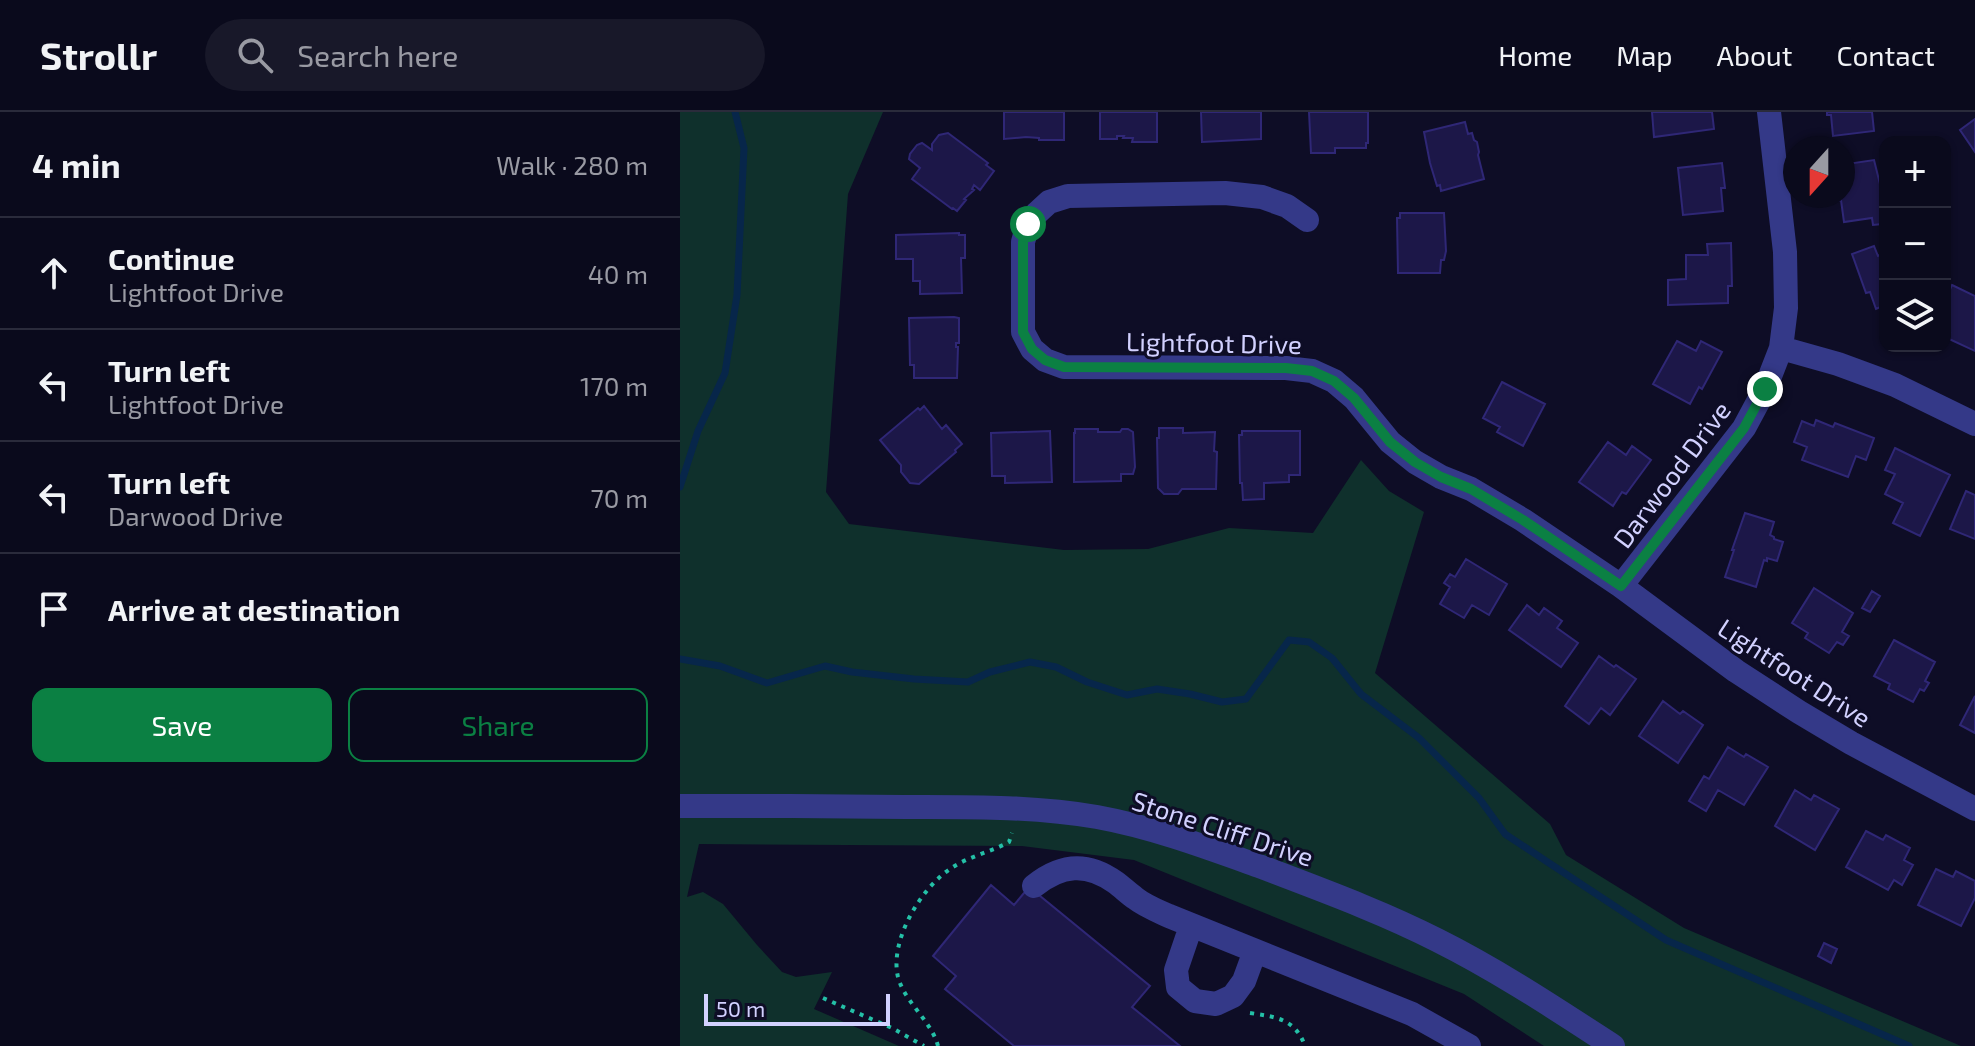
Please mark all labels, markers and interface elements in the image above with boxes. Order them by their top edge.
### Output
search box [205,19,765,91]
text: Strollr [40,32,157,78]
icon: search [233,33,277,77]
text: Search here [297,37,458,73]
text: Home [1498,38,1572,72]
text: Map [1616,38,1673,72]
text: About [1717,38,1792,72]
text: Contact [1836,38,1935,72]
north arrow [1783,136,1855,208]
map controls [1879,136,1951,352]
button: + [1879,136,1951,208]
text: 4 min [32,144,121,185]
text: Walk · 280 m [496,149,648,180]
route start [1010,206,1046,242]
button: − [1879,208,1951,280]
text: Continue [108,240,235,276]
icon: ahead [32,251,76,295]
text: 40 m [588,258,648,289]
text: Lightfoot Drive [108,276,284,307]
button: layers [1879,280,1951,352]
street label: Lightfoot Drive [1126,325,1302,359]
text: Turn left [108,352,230,388]
icon: left [32,363,76,407]
text: 170 m [580,370,648,401]
route end [1747,371,1783,407]
text: Lightfoot Drive [108,388,284,419]
street label: Darwood Drive [1606,395,1736,553]
text: Turn left [108,464,230,500]
icon: left [32,475,76,519]
text: 70 m [590,482,648,513]
text: Darwood Drive [108,500,283,531]
icon: arrive [32,587,76,631]
text: Arrive at destination [108,591,400,627]
street label: Lightfoot Drive [1713,611,1877,733]
button: Save [32,688,332,762]
button: Share [348,688,648,762]
street label: Stone Cliff Drive [1128,784,1318,872]
scale bar [704,990,890,1026]
text: 50 m [716,995,765,1021]

